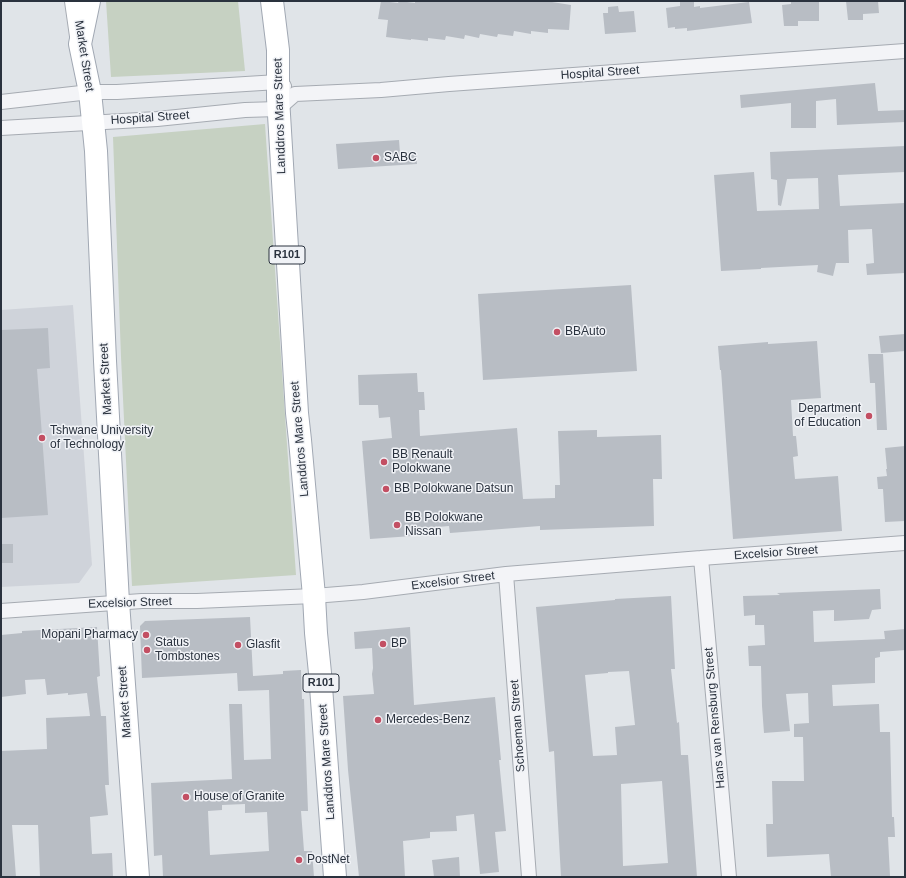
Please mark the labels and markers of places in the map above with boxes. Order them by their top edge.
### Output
place label: SABC [384,151,417,165]
marker: SABC [371,153,381,163]
place label: BBAuto [565,325,606,339]
marker: BBAuto [552,327,562,337]
place label: Department of Education [794,402,861,430]
marker: Department of Education [864,411,874,421]
place label: Tshwane University of Technology [50,424,153,452]
marker: Tshwane University of Technology [37,433,47,443]
place label: BB Renault Polokwane [392,448,453,476]
marker: BB Renault Polokwane [379,457,389,467]
place label: BB Polokwane Datsun [394,482,513,496]
marker: BB Polokwane Datsun [381,484,391,494]
place label: BB Polokwane Nissan [405,511,483,539]
marker: BB Polokwane Nissan [392,520,402,530]
place label: Mopani Pharmacy [41,628,138,642]
marker: Mopani Pharmacy [141,630,151,640]
place label: Status Tombstones [155,636,220,664]
place label: BP [391,637,407,651]
place label: Glasfit [246,638,280,652]
marker: BP [378,639,388,649]
marker: Glasfit [233,640,243,650]
marker: Status Tombstones [142,645,152,655]
place label: Mercedes-Benz [386,713,470,727]
marker: Mercedes-Benz [373,715,383,725]
place label: House of Granite [194,790,285,804]
marker: House of Granite [181,792,191,802]
place label: PostNet [307,853,350,867]
marker: PostNet [294,855,304,865]

